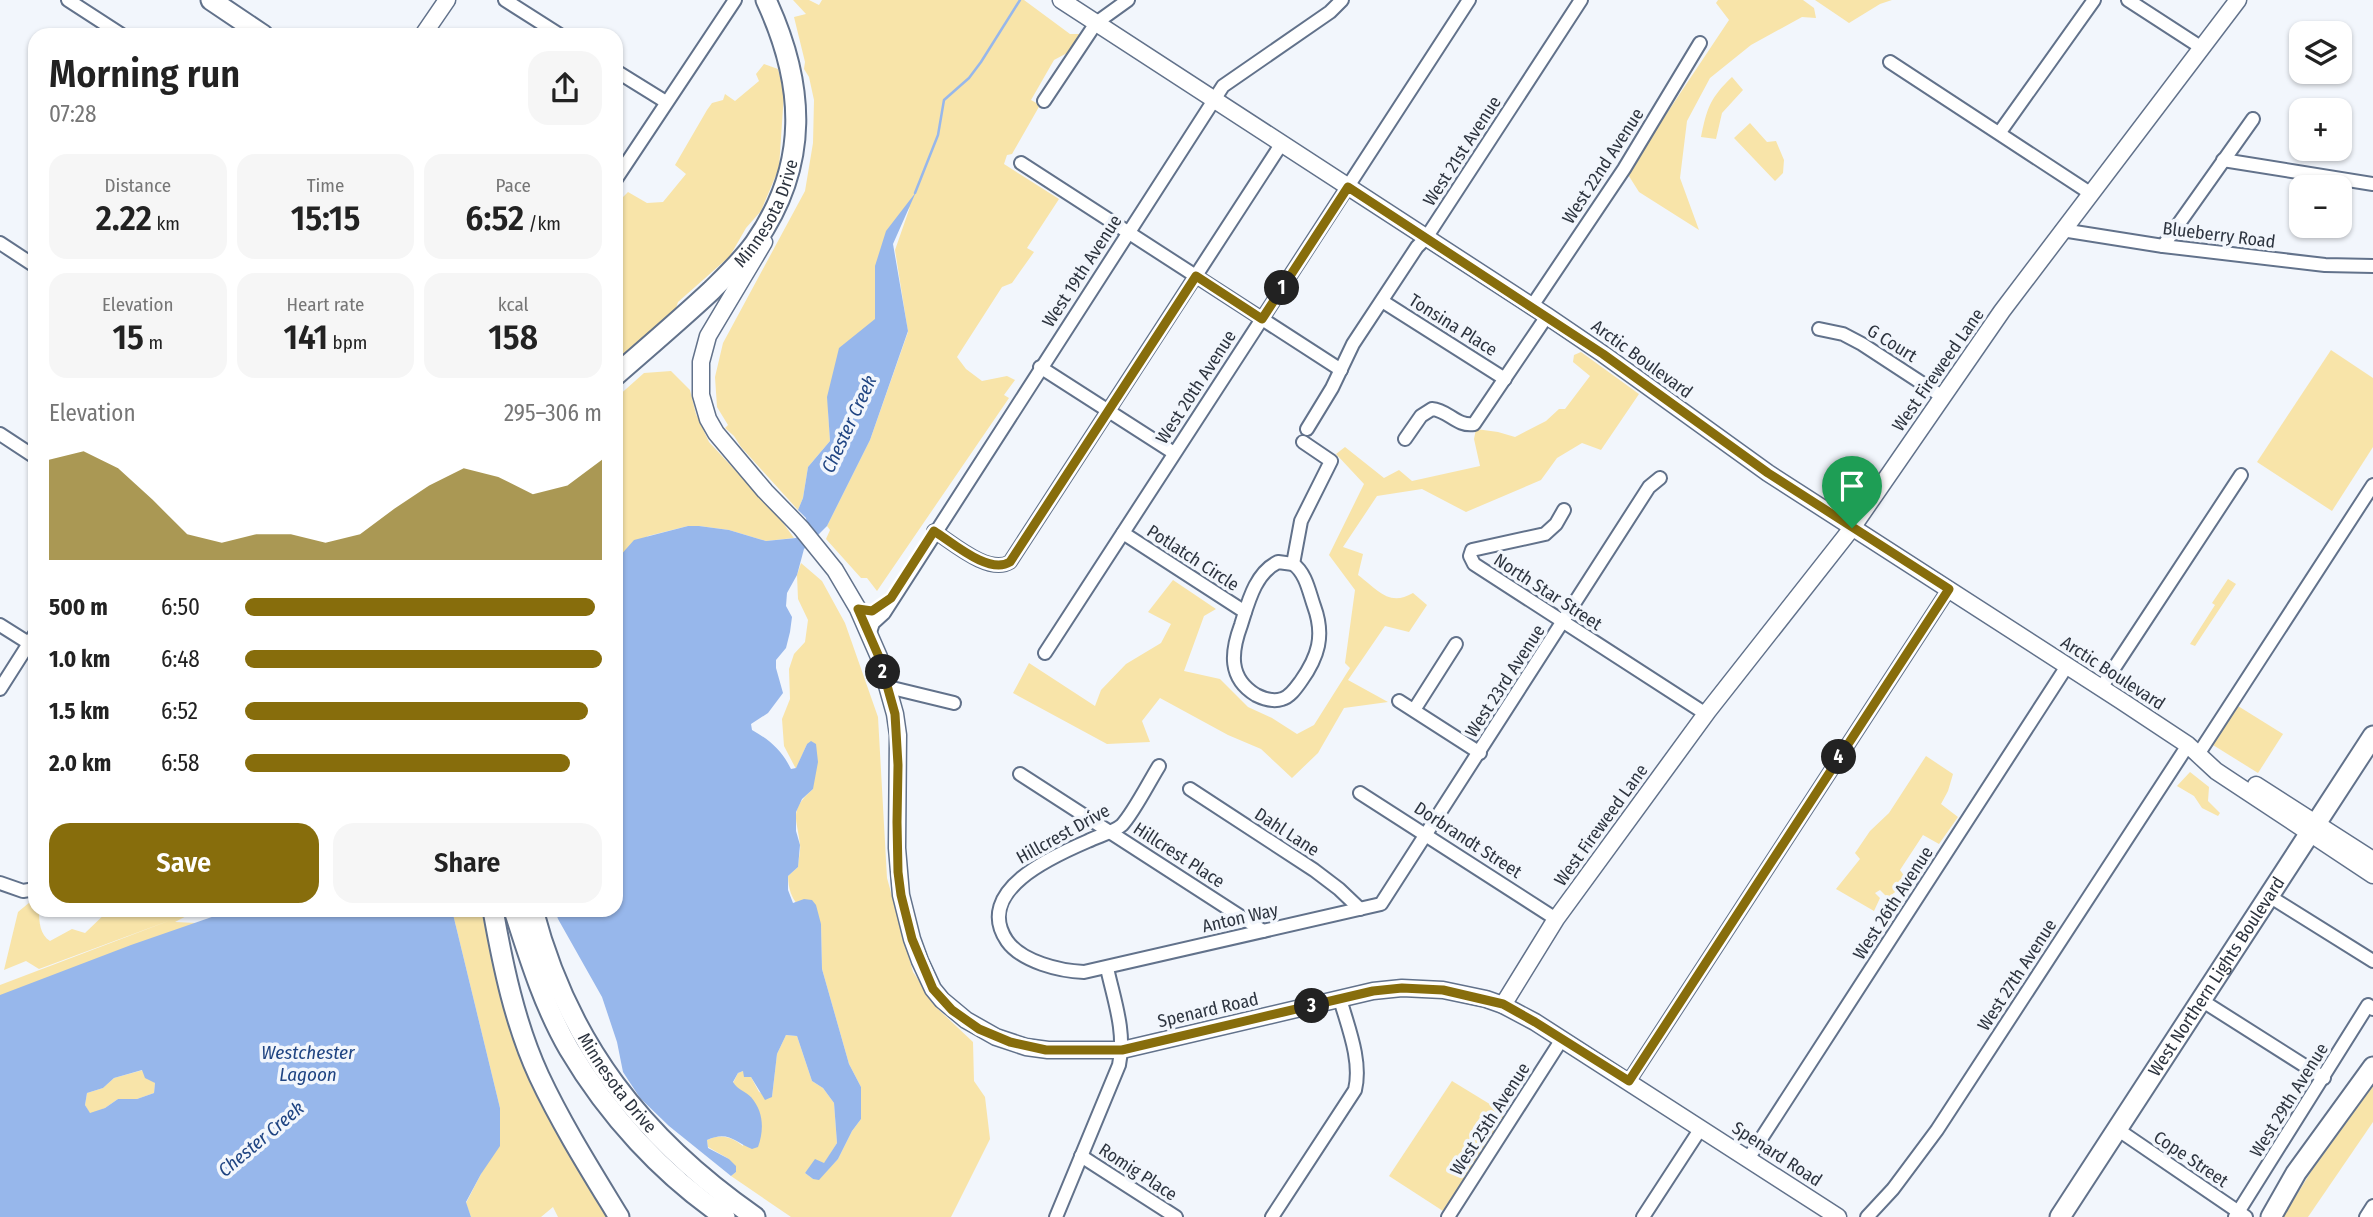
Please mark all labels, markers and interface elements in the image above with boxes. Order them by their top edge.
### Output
map controls [2289,21,2352,238]
button: layers [2289,21,2352,84]
text: Morning run [49,51,240,97]
button: share [528,51,602,125]
street label: West 21st Avenue [1418,92,1506,210]
button: + [2289,98,2352,161]
text: 07:28 [49,100,96,128]
street label: West 22nd Avenue [1557,104,1649,228]
street label: Minnesota Drive [729,157,803,272]
text: Distance [105,174,171,197]
text: Time [307,174,344,197]
text: Pace [495,174,531,197]
button: − [2289,175,2352,238]
text: 2.22 [96,197,152,239]
text: 15:15 [291,197,360,239]
text: 6:52 [465,197,524,239]
street label: West 19th Avenue [1038,211,1127,331]
text: km [152,212,180,235]
text: /km [524,212,561,235]
street label: Blueberry Road [2161,217,2277,253]
pin: 1 [1264,270,1300,306]
text: 1 [1277,276,1286,299]
street label: Tonsina Place [1405,289,1501,361]
text: Elevation [102,293,174,316]
text: Heart rate [286,293,365,316]
text: kcal [498,293,529,316]
street label: West Fireweed Lane [1887,304,1989,436]
street label: Arctic Boulevard [1587,315,1697,403]
text: 15 [113,316,144,358]
text: 141 [284,316,328,358]
text: 158 [488,316,538,358]
street label: G Court [1863,319,1921,367]
street label: West 20th Avenue [1151,326,1241,448]
text: m [144,331,163,354]
text: bpm [328,331,367,354]
water label: Chester Creek [816,372,882,476]
text: Elevation [49,399,136,427]
text: 295–306 m [504,399,602,427]
pin [1822,456,1882,528]
icon: arrive [1833,467,1871,505]
street label: Potlatch Circle [1143,520,1243,596]
street label: North Star Street [1490,549,1606,635]
text: 500 m [49,593,108,621]
text: 6:50 [161,593,200,621]
street label: West 23rd Avenue [1460,621,1550,741]
street label: Arctic Boulevard [2057,631,2169,715]
text: 1.0 km [49,645,110,673]
text: 6:48 [161,645,200,673]
pin: 2 [866,654,900,690]
text: 2 [878,660,887,683]
text: 1.5 km [49,697,110,725]
text: 6:52 [161,697,198,725]
pin: 4 [1822,740,1856,774]
text: 4 [1834,745,1843,768]
text: 2.0 km [49,749,111,777]
text: 6:58 [161,749,199,777]
street label: West Fireweed Lane [1549,760,1653,890]
street label: Dorbrandt Street [1410,797,1526,883]
street label: Hillcrest Drive [1013,799,1114,869]
street label: Dahl Lane [1251,803,1324,861]
street label: Hillcrest Place [1129,817,1229,893]
button: Save [49,823,319,903]
button: Share [333,823,602,903]
street label: West 26th Avenue [1848,842,1938,964]
street label: West Northern Lights Boulevard [2144,873,2289,1080]
street label: Anton Way [1200,899,1280,937]
street label: West 27th Avenue [1973,915,2061,1035]
street label: Spenard Road [1156,988,1260,1032]
pin: 3 [1294,988,1330,1024]
text: 3 [1307,994,1316,1017]
street label: Minnesota Drive [573,1029,661,1138]
street label: West 29th Avenue [2245,1039,2333,1161]
water label: Westchester Lagoon [261,1041,356,1086]
street label: West 25th Avenue [1445,1059,1535,1179]
water label: Chester Creek [213,1096,309,1182]
street label: Spenard Road [1728,1117,1826,1191]
street label: Cope Street [2150,1126,2233,1192]
street label: Romig Place [1095,1139,1181,1206]

